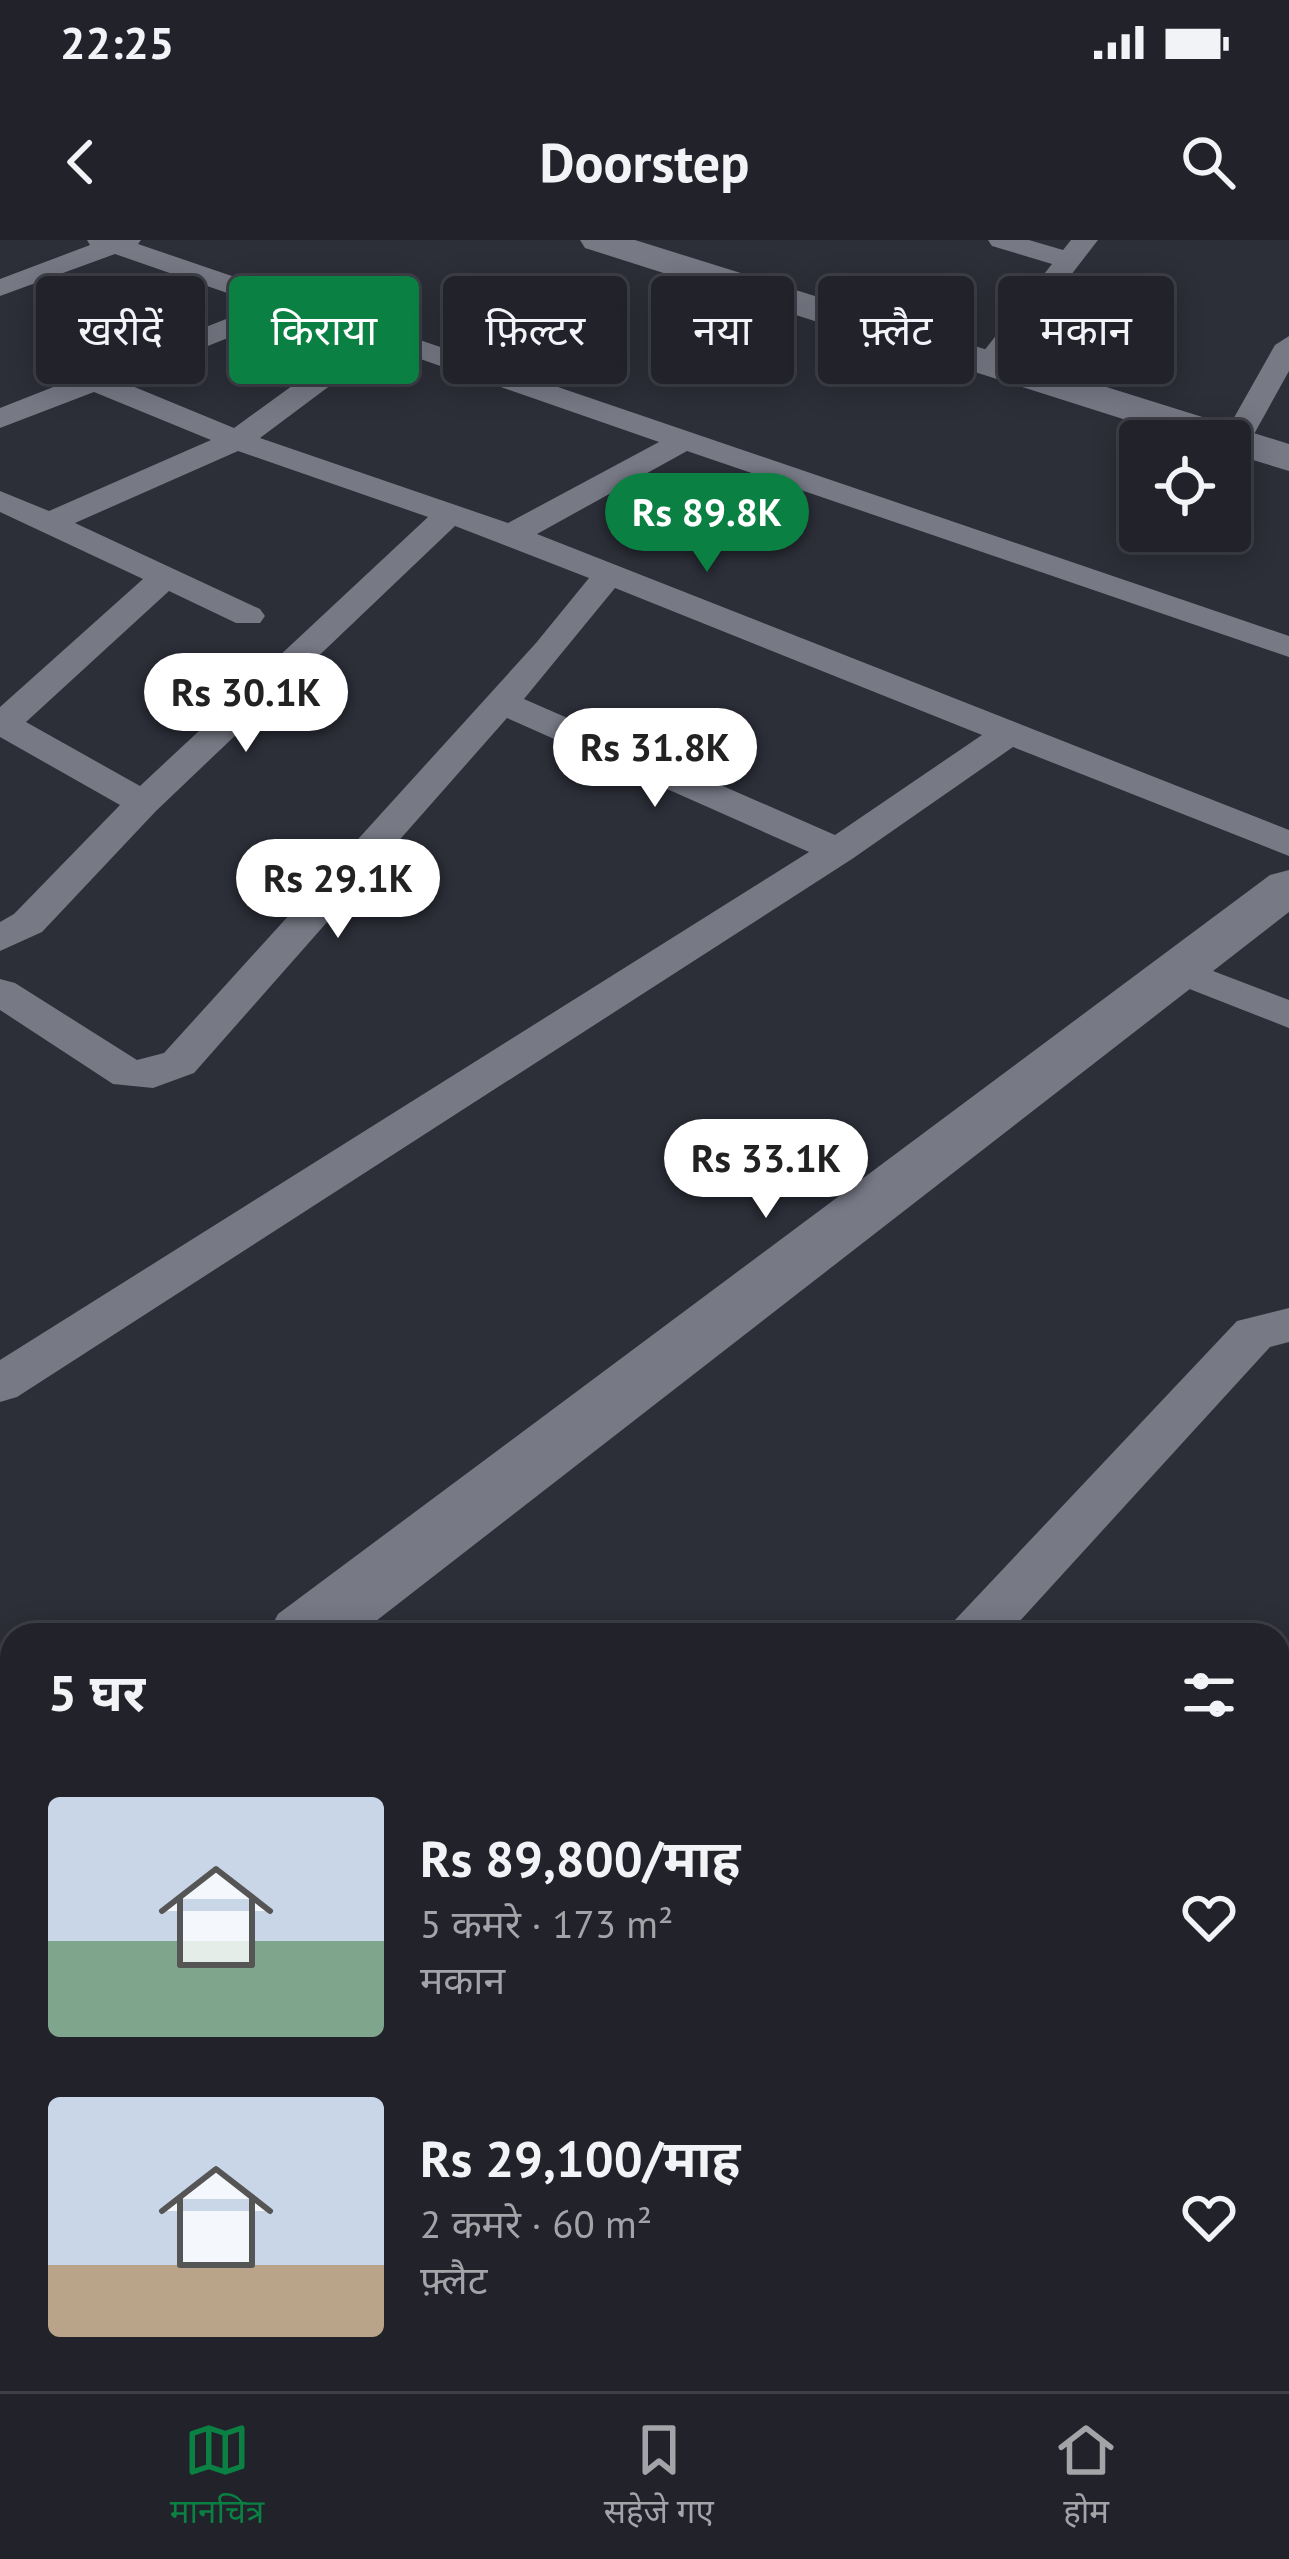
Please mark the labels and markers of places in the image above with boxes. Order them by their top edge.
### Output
pin: Rs 89.8K [583,473,831,575]
pin: Rs 30.1K [122,653,370,755]
pin: Rs 31.8K [531,708,779,810]
pin: Rs 29.1K [214,839,462,941]
pin: Rs 33.1K [642,1119,890,1221]

